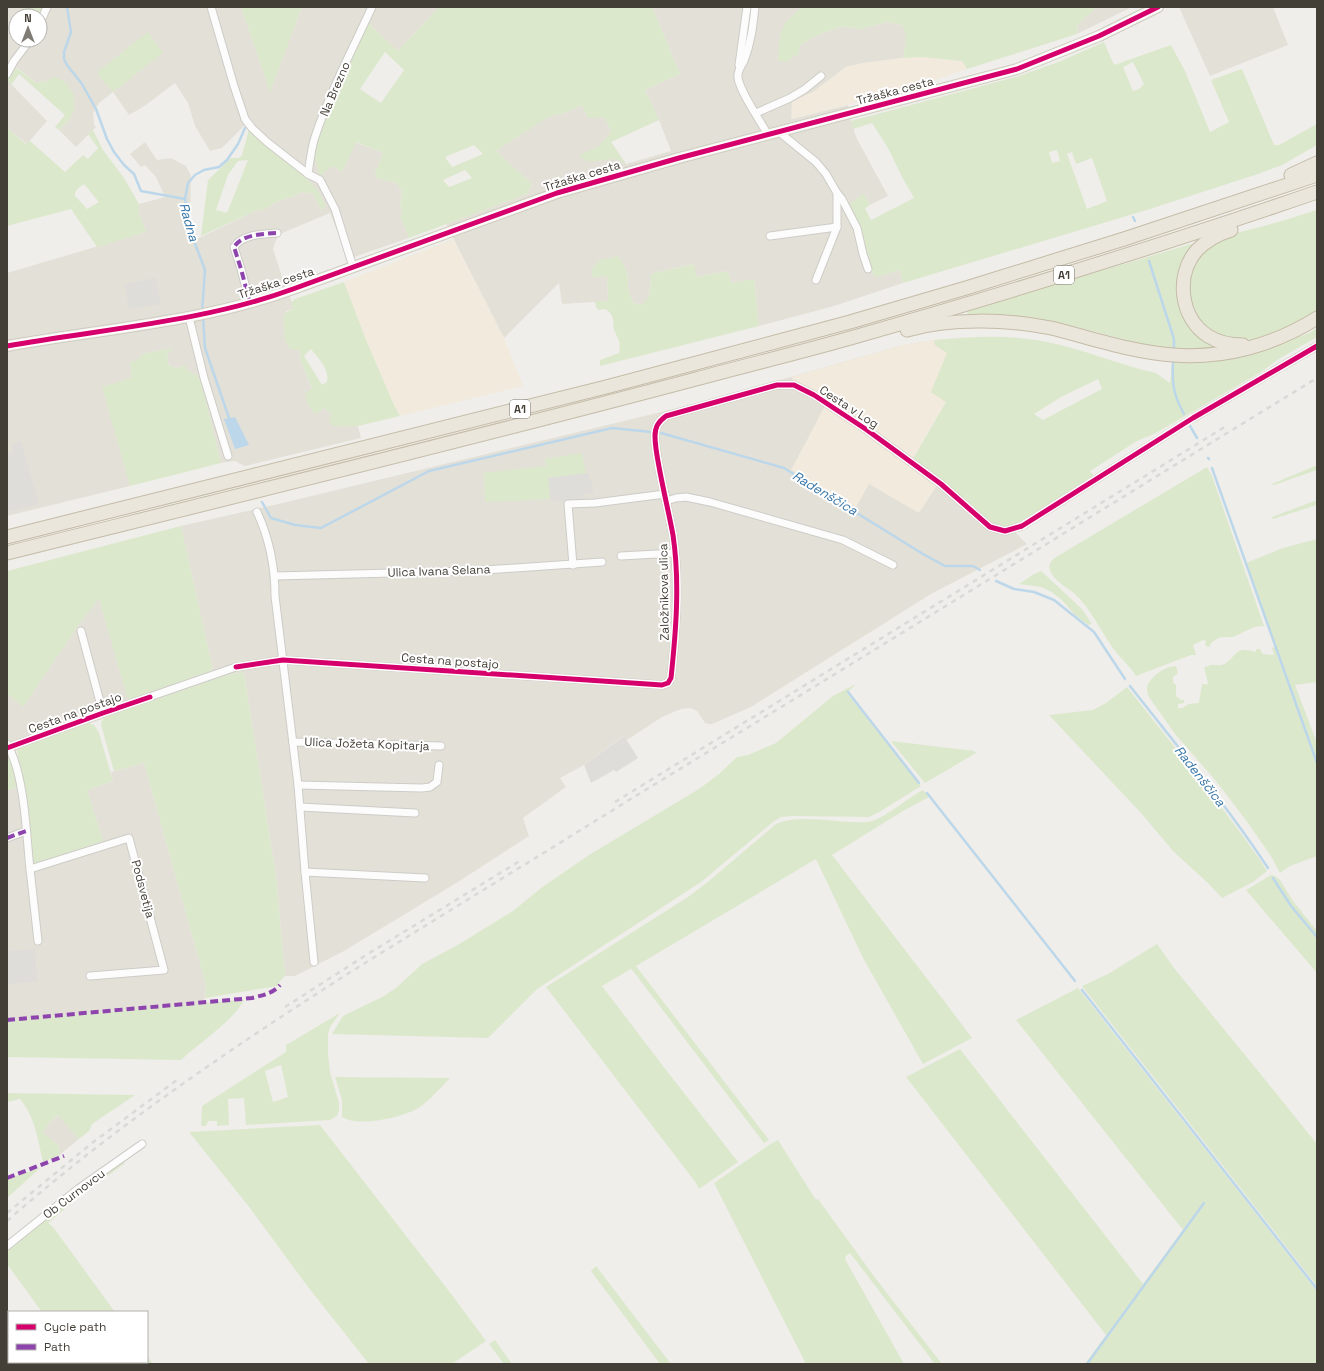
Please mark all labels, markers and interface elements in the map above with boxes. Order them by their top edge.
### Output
north arrow [8,8,48,48]
text: N [24,11,32,25]
street label: Na Brezno [316,59,354,119]
street label: Tržaška cesta [855,73,935,109]
street label: Tržaška cesta [542,157,622,195]
water label: Radna [175,201,203,244]
street label: Tržaška cesta [236,263,316,303]
road number: A1 [1054,266,1074,284]
street label: Cesta v Log [816,382,882,432]
road number: A1 [510,400,530,418]
water label: Radenščica [790,467,861,519]
street label: Založnikova ulica [655,543,673,641]
street label: Ulica Ivana Selana [387,561,491,581]
street label: Cesta na postajo [401,650,499,672]
street label: Cesta na postajo [26,689,124,737]
street label: Ulica Jožeta Kopitarja [304,734,430,754]
water label: Radenščica [1171,742,1229,810]
street label: Podsvetija [128,858,158,920]
street label: Ob Curnovcu [40,1165,108,1223]
legend [8,1311,148,1363]
text: Cycle path [44,1319,106,1335]
text: Path [44,1339,70,1355]

